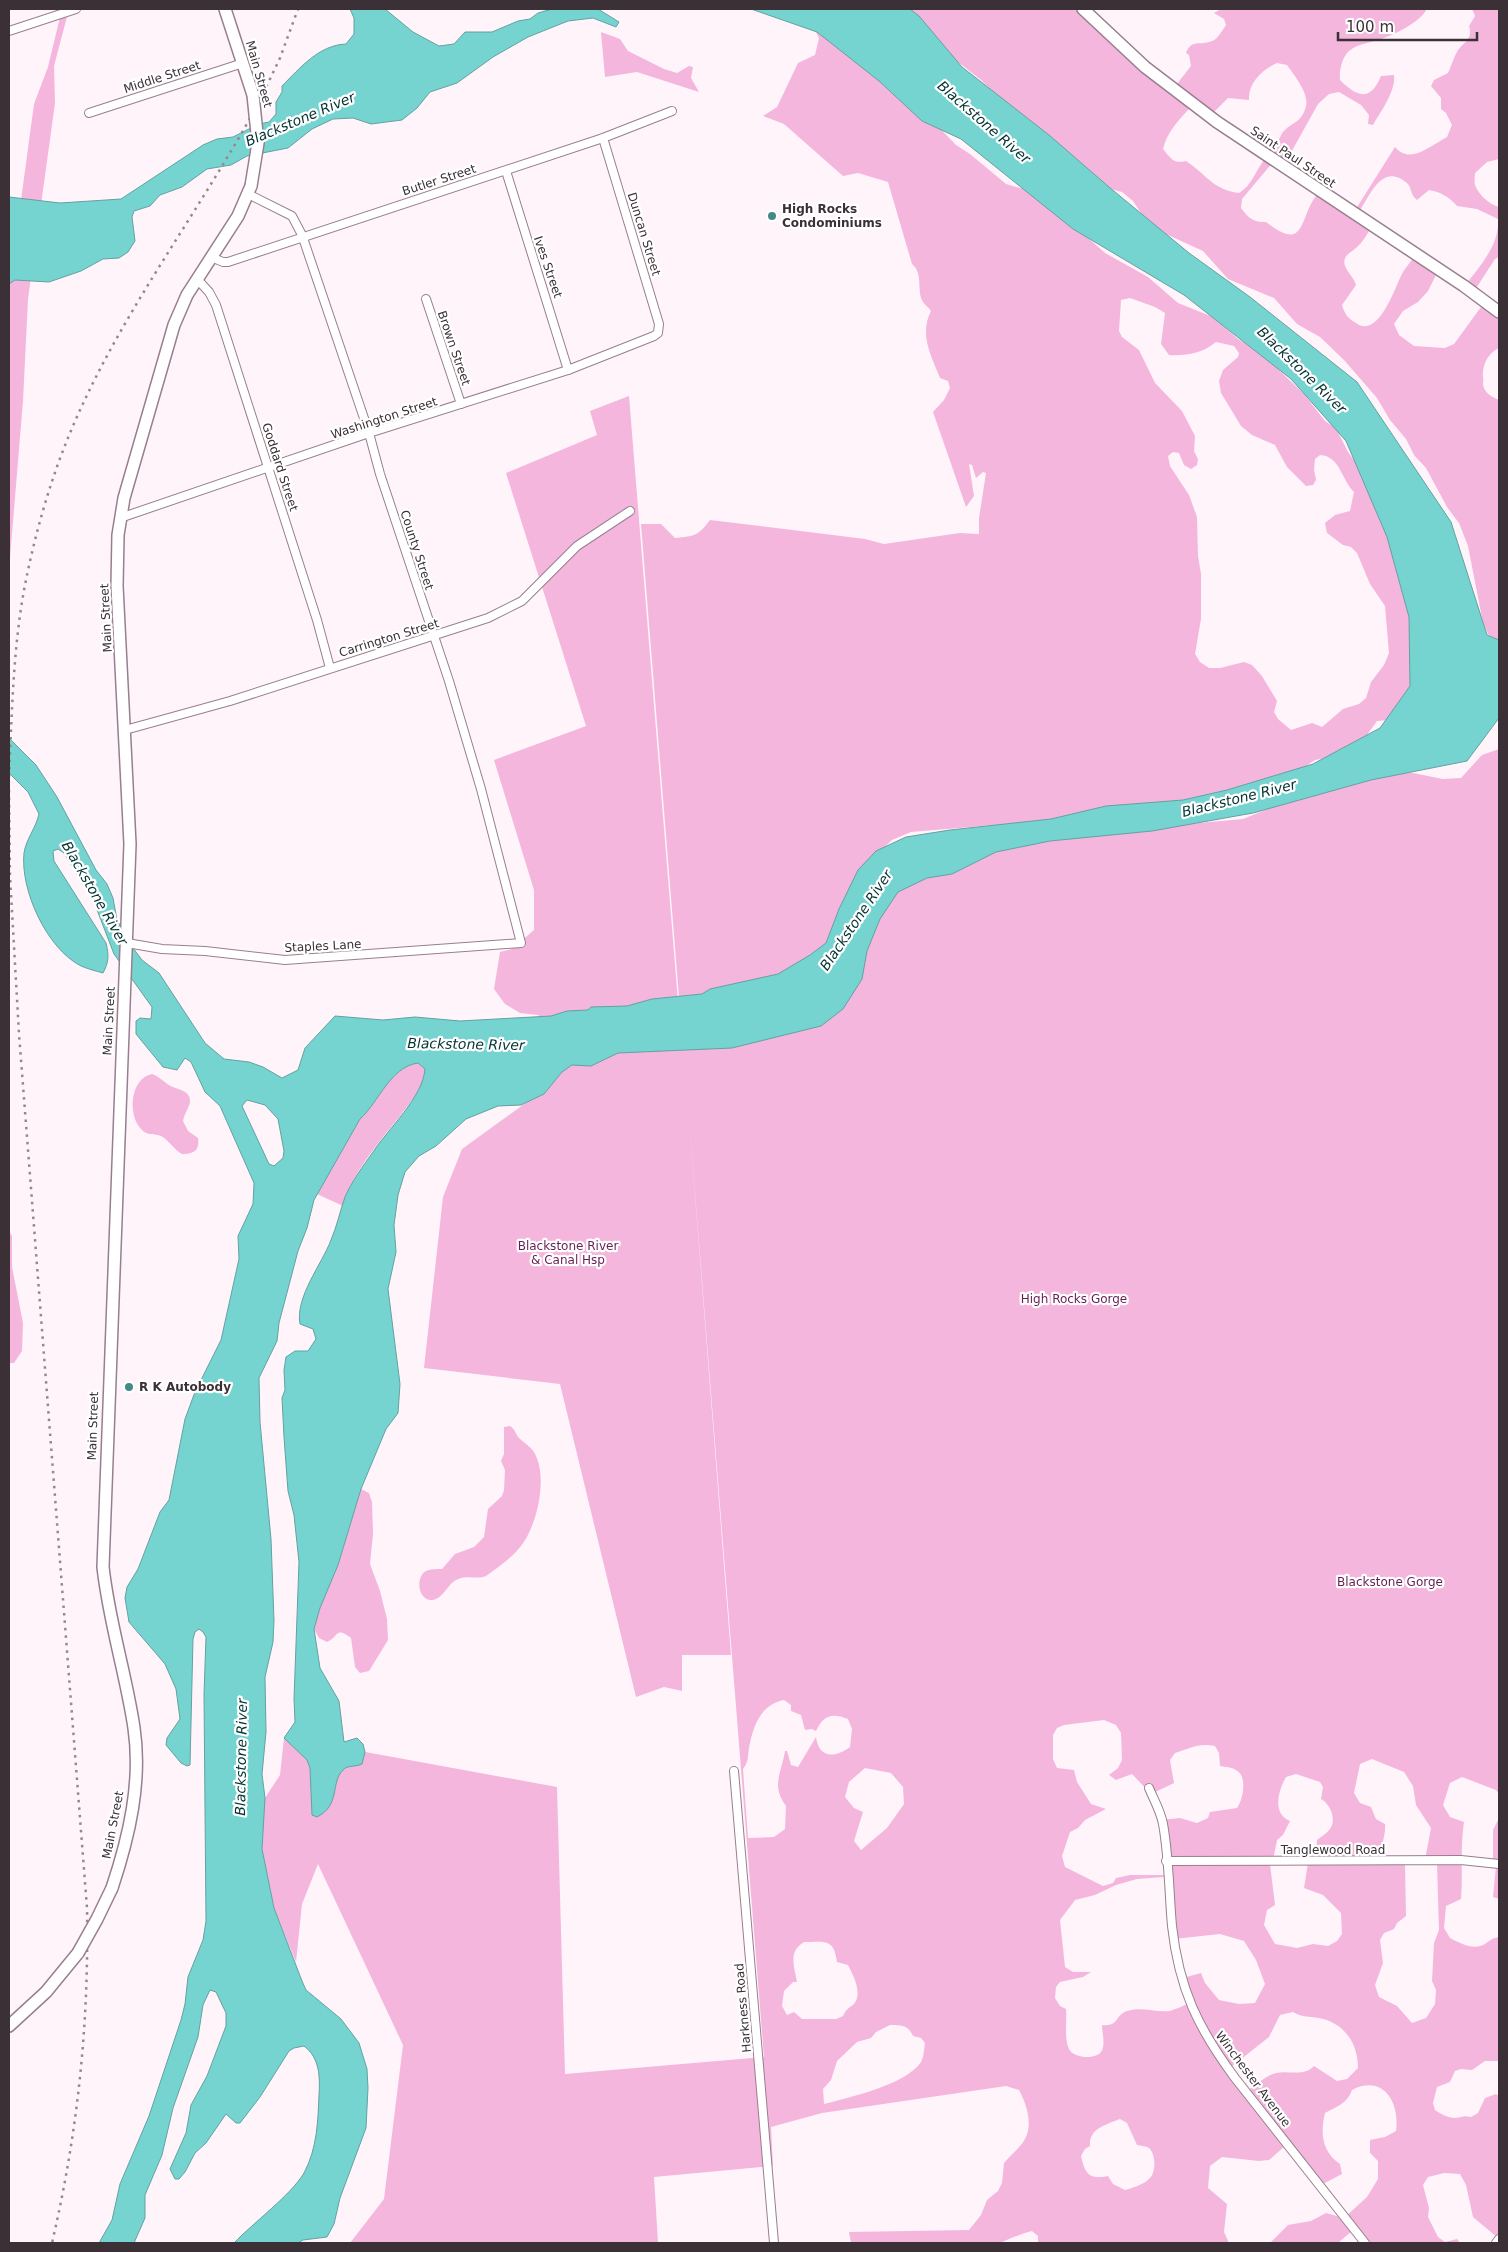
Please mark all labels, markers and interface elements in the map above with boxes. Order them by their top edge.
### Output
scale bar [1338,10,1477,42]
text: 100 m [1346,18,1394,36]
street label: Main Street [243,39,275,109]
street label: Middle Street [122,58,202,96]
water label: Blackstone River [934,77,1035,167]
water label: Blackstone River [243,88,358,149]
street label: Saint Paul Street [1248,123,1338,191]
street label: Butler Street [400,161,478,198]
street label: Duncan Street [625,191,663,278]
place label: High Rocks Condominiums [782,202,882,230]
marker: High Rocks Condominiums [766,210,778,222]
street label: Ives Street [531,234,565,300]
street label: Brown Street [435,309,473,387]
water label: Blackstone River [1254,323,1351,417]
street label: Washington Street [329,394,439,442]
street label: Goddard Street [259,421,301,513]
street label: County Street [398,508,437,592]
street label: Main Street [97,583,115,653]
street label: Carrington Street [337,616,441,660]
water label: Blackstone River [1180,776,1299,820]
water label: Blackstone River [59,838,132,949]
water label: Blackstone River [817,866,896,973]
street label: Staples Lane [284,937,362,955]
street label: Main Street [100,986,118,1056]
water label: Blackstone River [407,1035,526,1053]
park label: Blackstone River & Canal Hsp [518,1239,618,1267]
park label: High Rocks Gorge [1021,1292,1127,1306]
place label: R K Autobody [139,1380,231,1394]
marker: R K Autobody [123,1381,135,1393]
street label: Main Street [85,1391,101,1461]
park label: Blackstone Gorge [1337,1575,1443,1589]
water label: Blackstone River [232,1697,250,1816]
street label: Main Street [100,1790,127,1860]
street label: Tanglewood Road [1280,1843,1385,1857]
street label: Harkness Road [732,1963,754,2053]
street label: Winchester Avenue [1213,2029,1293,2129]

